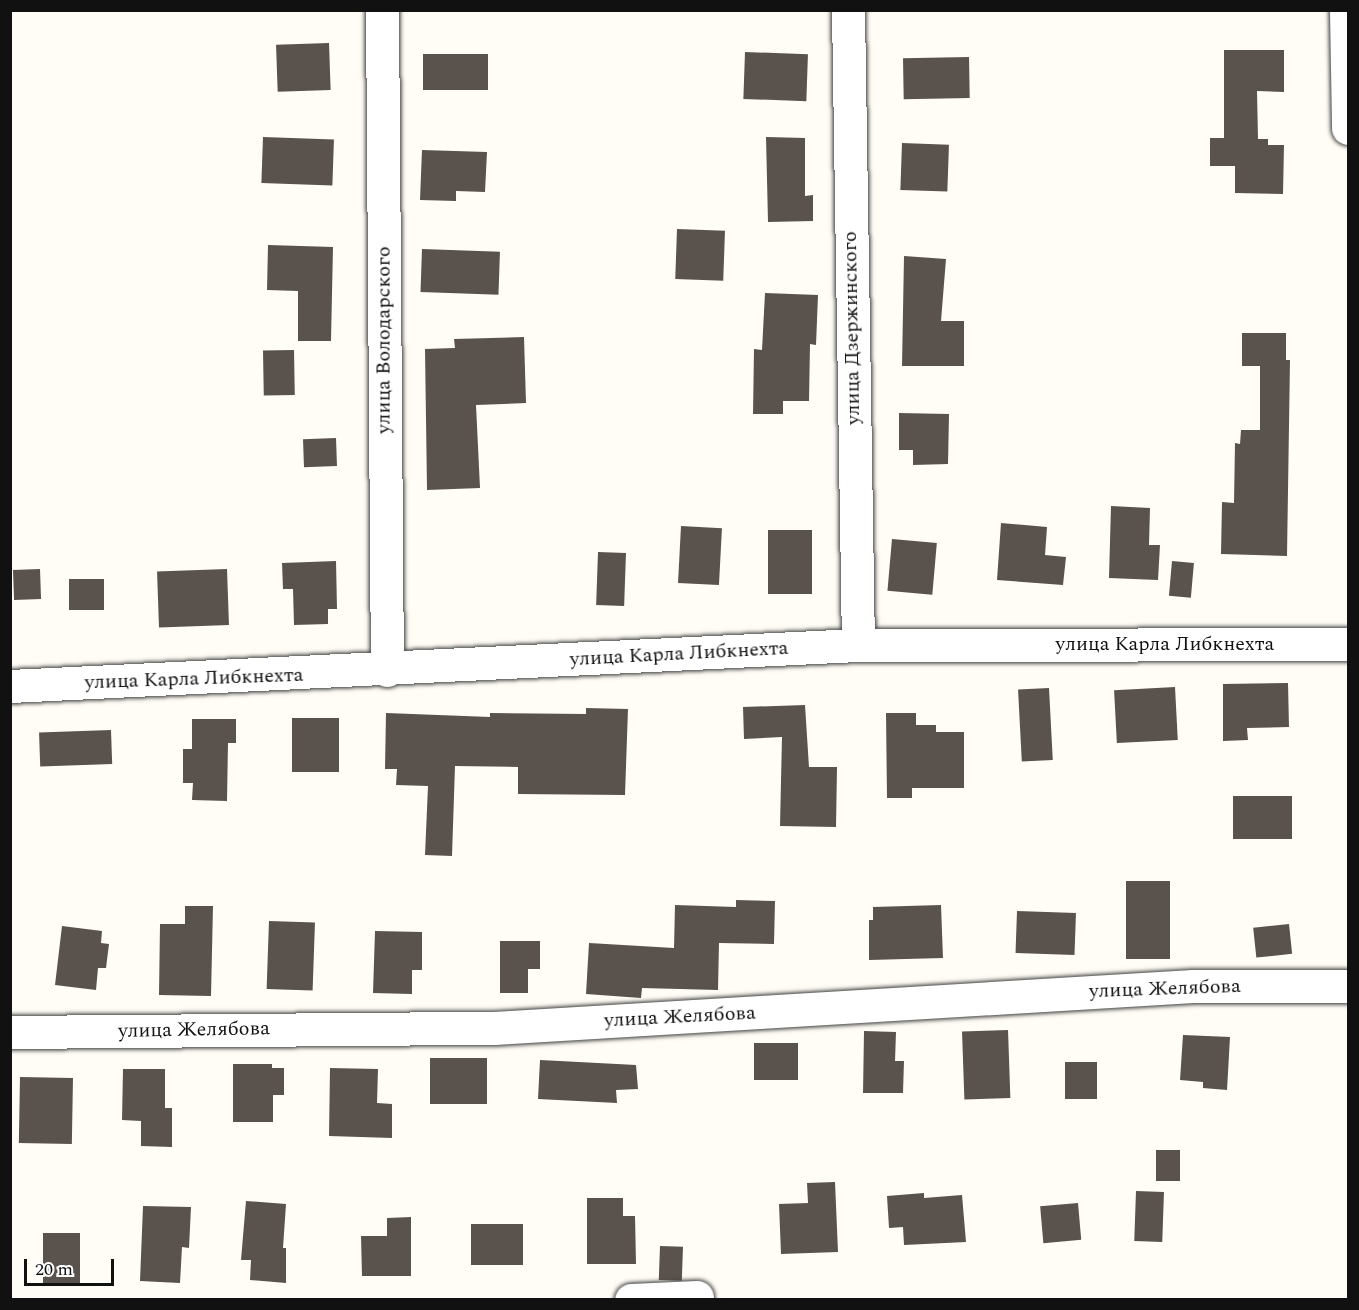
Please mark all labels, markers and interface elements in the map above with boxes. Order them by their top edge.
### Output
street label: улица Дзержинского [838,231,866,425]
street label: улица Володарского [372,246,396,434]
street label: улица Карла Либкнехта [1056,632,1274,656]
street label: улица Карла Либкнехта [569,636,789,672]
street label: улица Карла Либкнехта [84,663,304,695]
street label: улица Желябова [1089,974,1241,1004]
street label: улица Желябова [604,1001,756,1033]
street label: улица Желябова [118,1017,270,1043]
scale bar [27,1247,117,1285]
text: 20 m [35,1256,73,1283]

